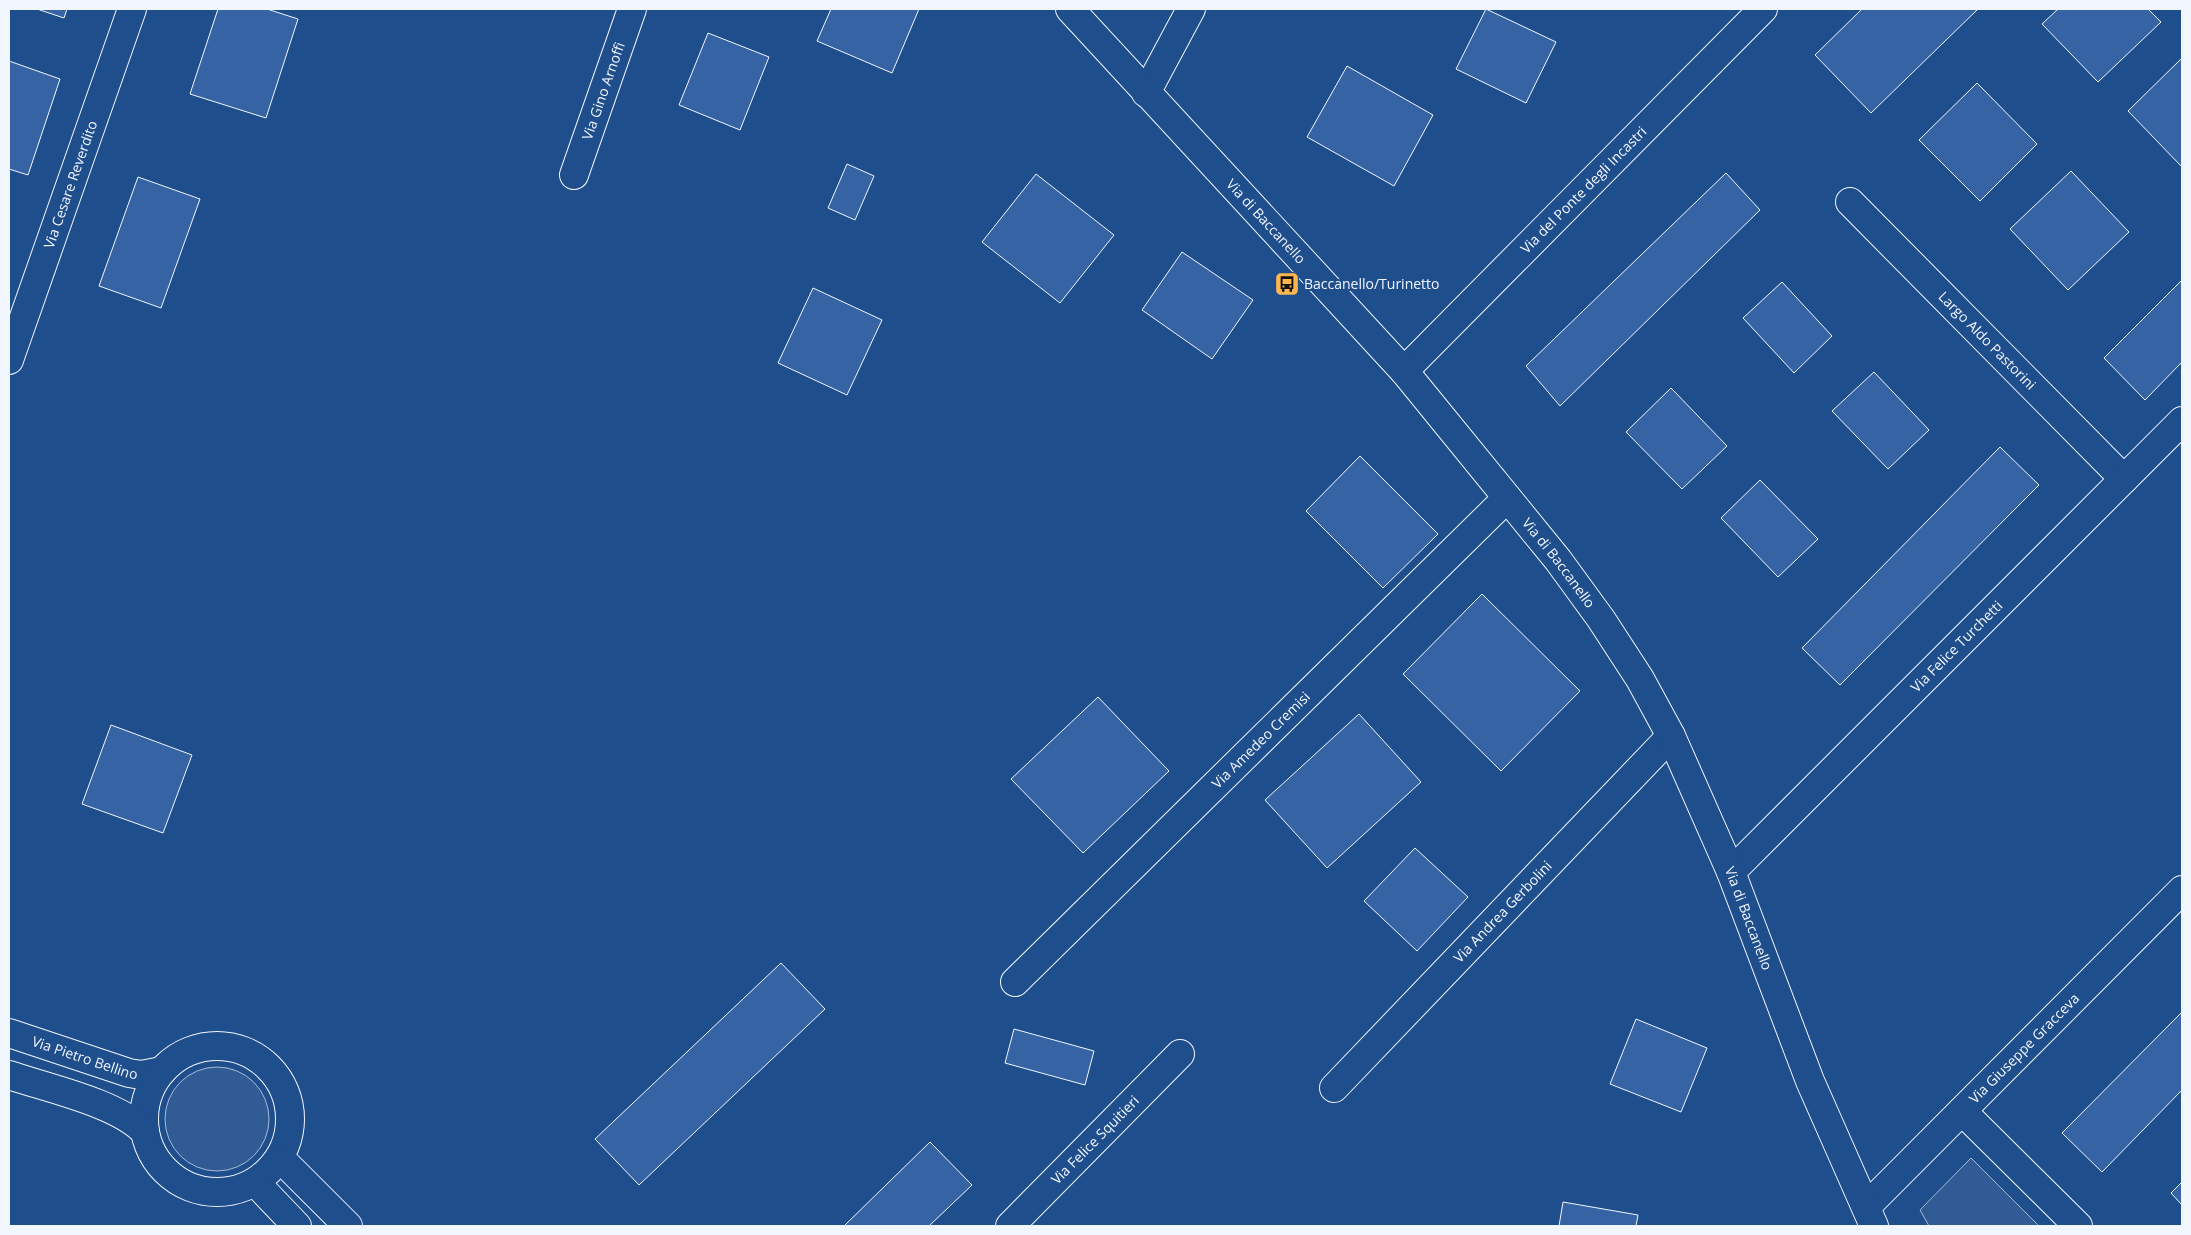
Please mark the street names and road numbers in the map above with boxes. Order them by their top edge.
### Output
street label: Via Gino Arnoffi [577,39,629,142]
street label: Via Cesare Reverdito [39,118,101,251]
street label: Via del Ponte degli Incastri [1516,122,1650,257]
street label: Via di Baccanello [1222,175,1310,268]
street label: Largo Aldo Pastorini [1935,287,2040,394]
street label: Via di Baccanello [1518,513,1600,612]
street label: Via Felice Turchetti [1906,596,2006,696]
street label: Via Amedeo Cremisi [1207,687,1314,792]
street label: Via Andrea Gerbolini [1449,856,1556,967]
street label: Via di Baccanello [1721,863,1777,973]
street label: Via Giuseppe Gracceva [1965,989,2083,1107]
street label: Via Pietro Bellino [30,1031,139,1083]
street label: Via Felice Squitieri [1047,1091,1143,1188]

